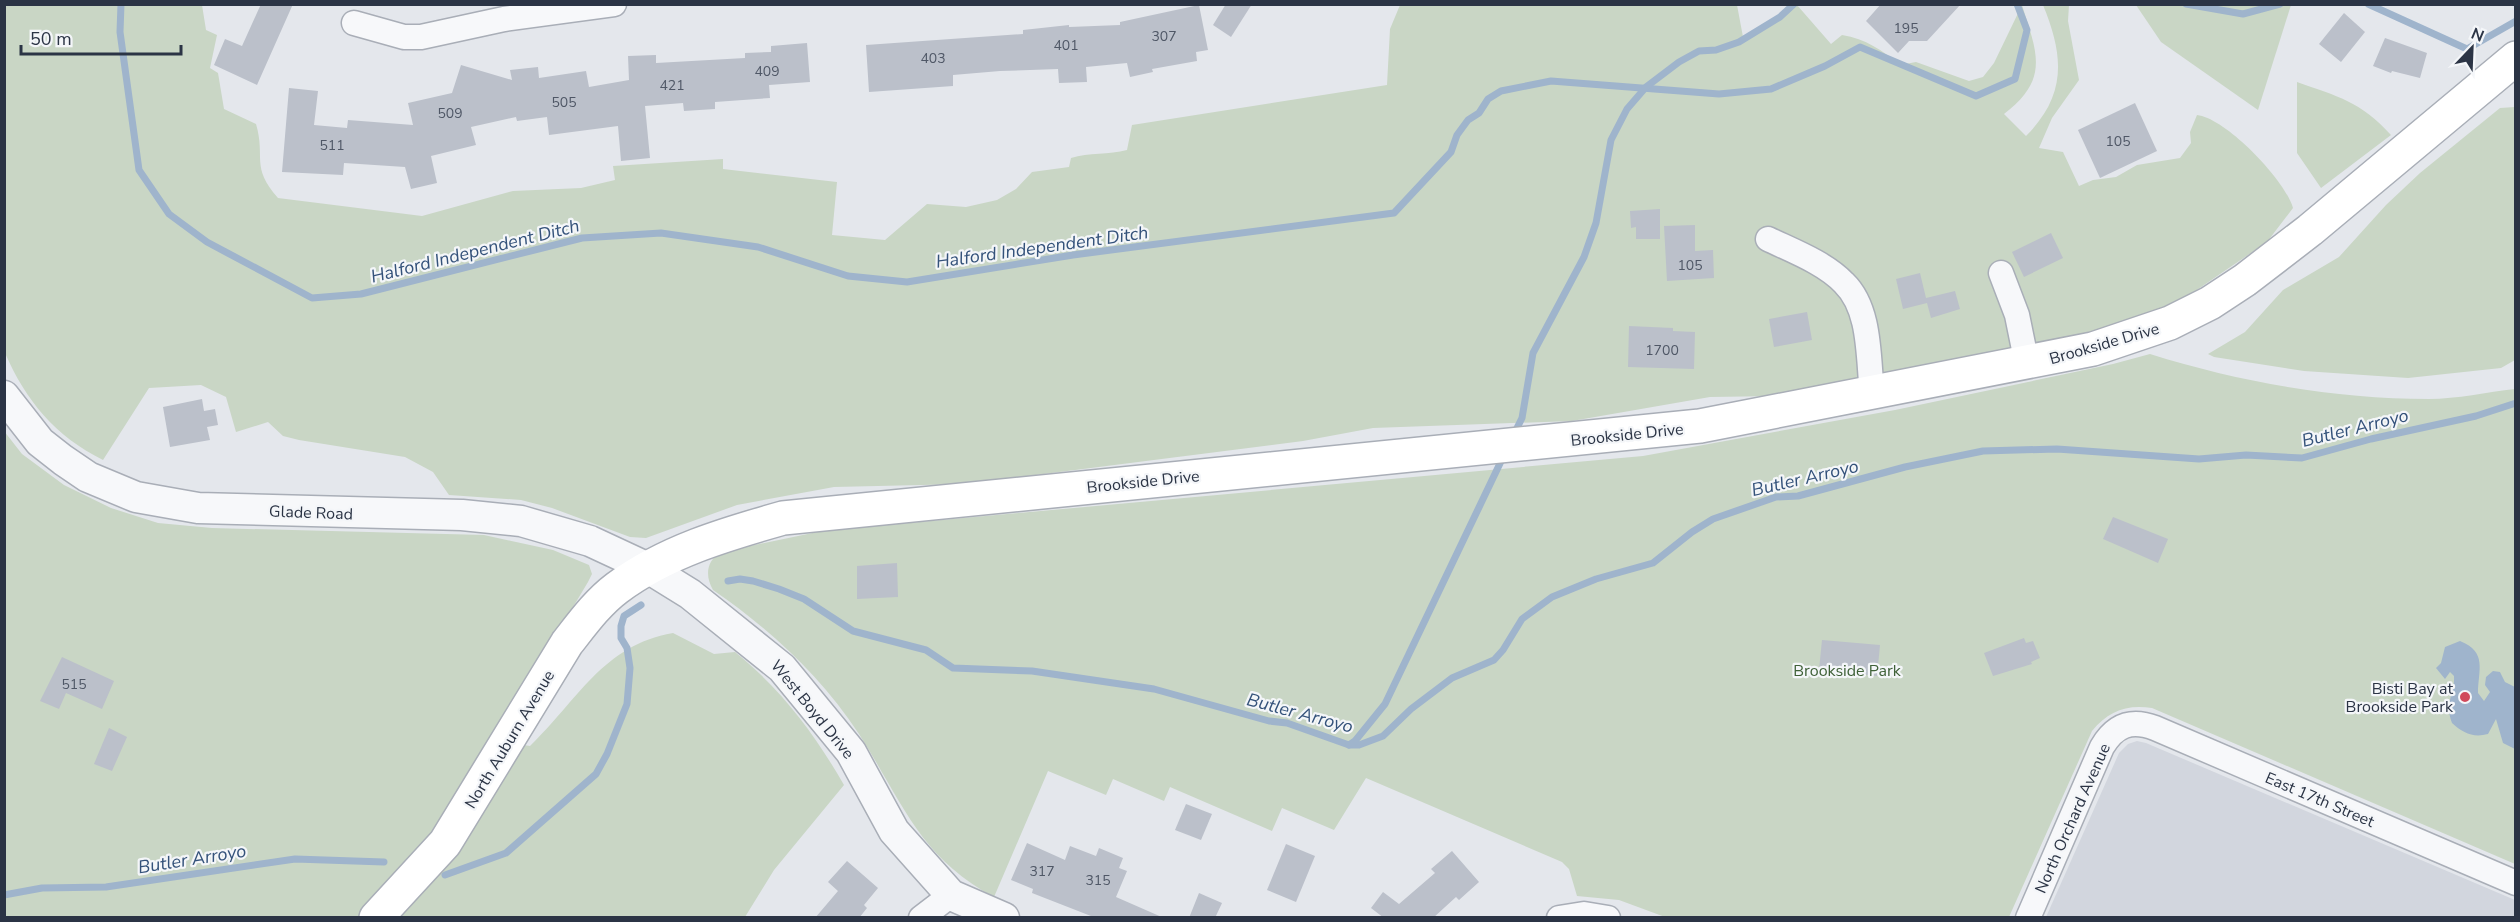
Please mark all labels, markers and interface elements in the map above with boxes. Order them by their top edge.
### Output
scale bar [21,18,182,56]
north arrow [2442,18,2502,78]
house number: 195 [1893,19,1919,38]
text: N [2468,23,2487,48]
text: 50 m [30,27,72,51]
house number: 307 [1151,27,1177,46]
house number: 401 [1053,36,1079,55]
house number: 403 [920,49,946,68]
house number: 409 [754,62,780,81]
house number: 421 [659,76,685,95]
house number: 505 [551,93,577,112]
house number: 509 [437,104,463,123]
house number: 105 [2105,132,2131,151]
house number: 511 [319,136,345,155]
water label: Halford Independent Ditch [368,213,582,289]
water label: Halford Independent Ditch [934,220,1150,274]
house number: 105 [1677,256,1703,275]
street label: Brookside Drive [2047,318,2162,370]
house number: 1700 [1645,341,1679,360]
water label: Butler Arroyo [2299,403,2411,453]
street label: Brookside Drive [1570,418,1685,452]
water label: Butler Arroyo [1749,454,1861,502]
street label: Brookside Drive [1086,465,1201,499]
street label: Glade Road [269,501,353,525]
street label: West Boyd Drive [765,655,859,764]
park label: Brookside Park [1793,660,1902,682]
street label: North Auburn Avenue [460,666,560,813]
house number: 515 [61,675,87,694]
place label: Bisti Bay at Brookside Park [2346,678,2454,718]
water label: Butler Arroyo [1244,687,1356,739]
marker: Bisti Bay at Brookside Park [2458,690,2472,704]
street label: North Orchard Avenue [2030,740,2116,897]
street label: East 17th Street [2262,767,2378,833]
water label: Butler Arroyo [136,839,248,879]
house number: 317 [1029,862,1055,881]
house number: 315 [1085,871,1111,890]

